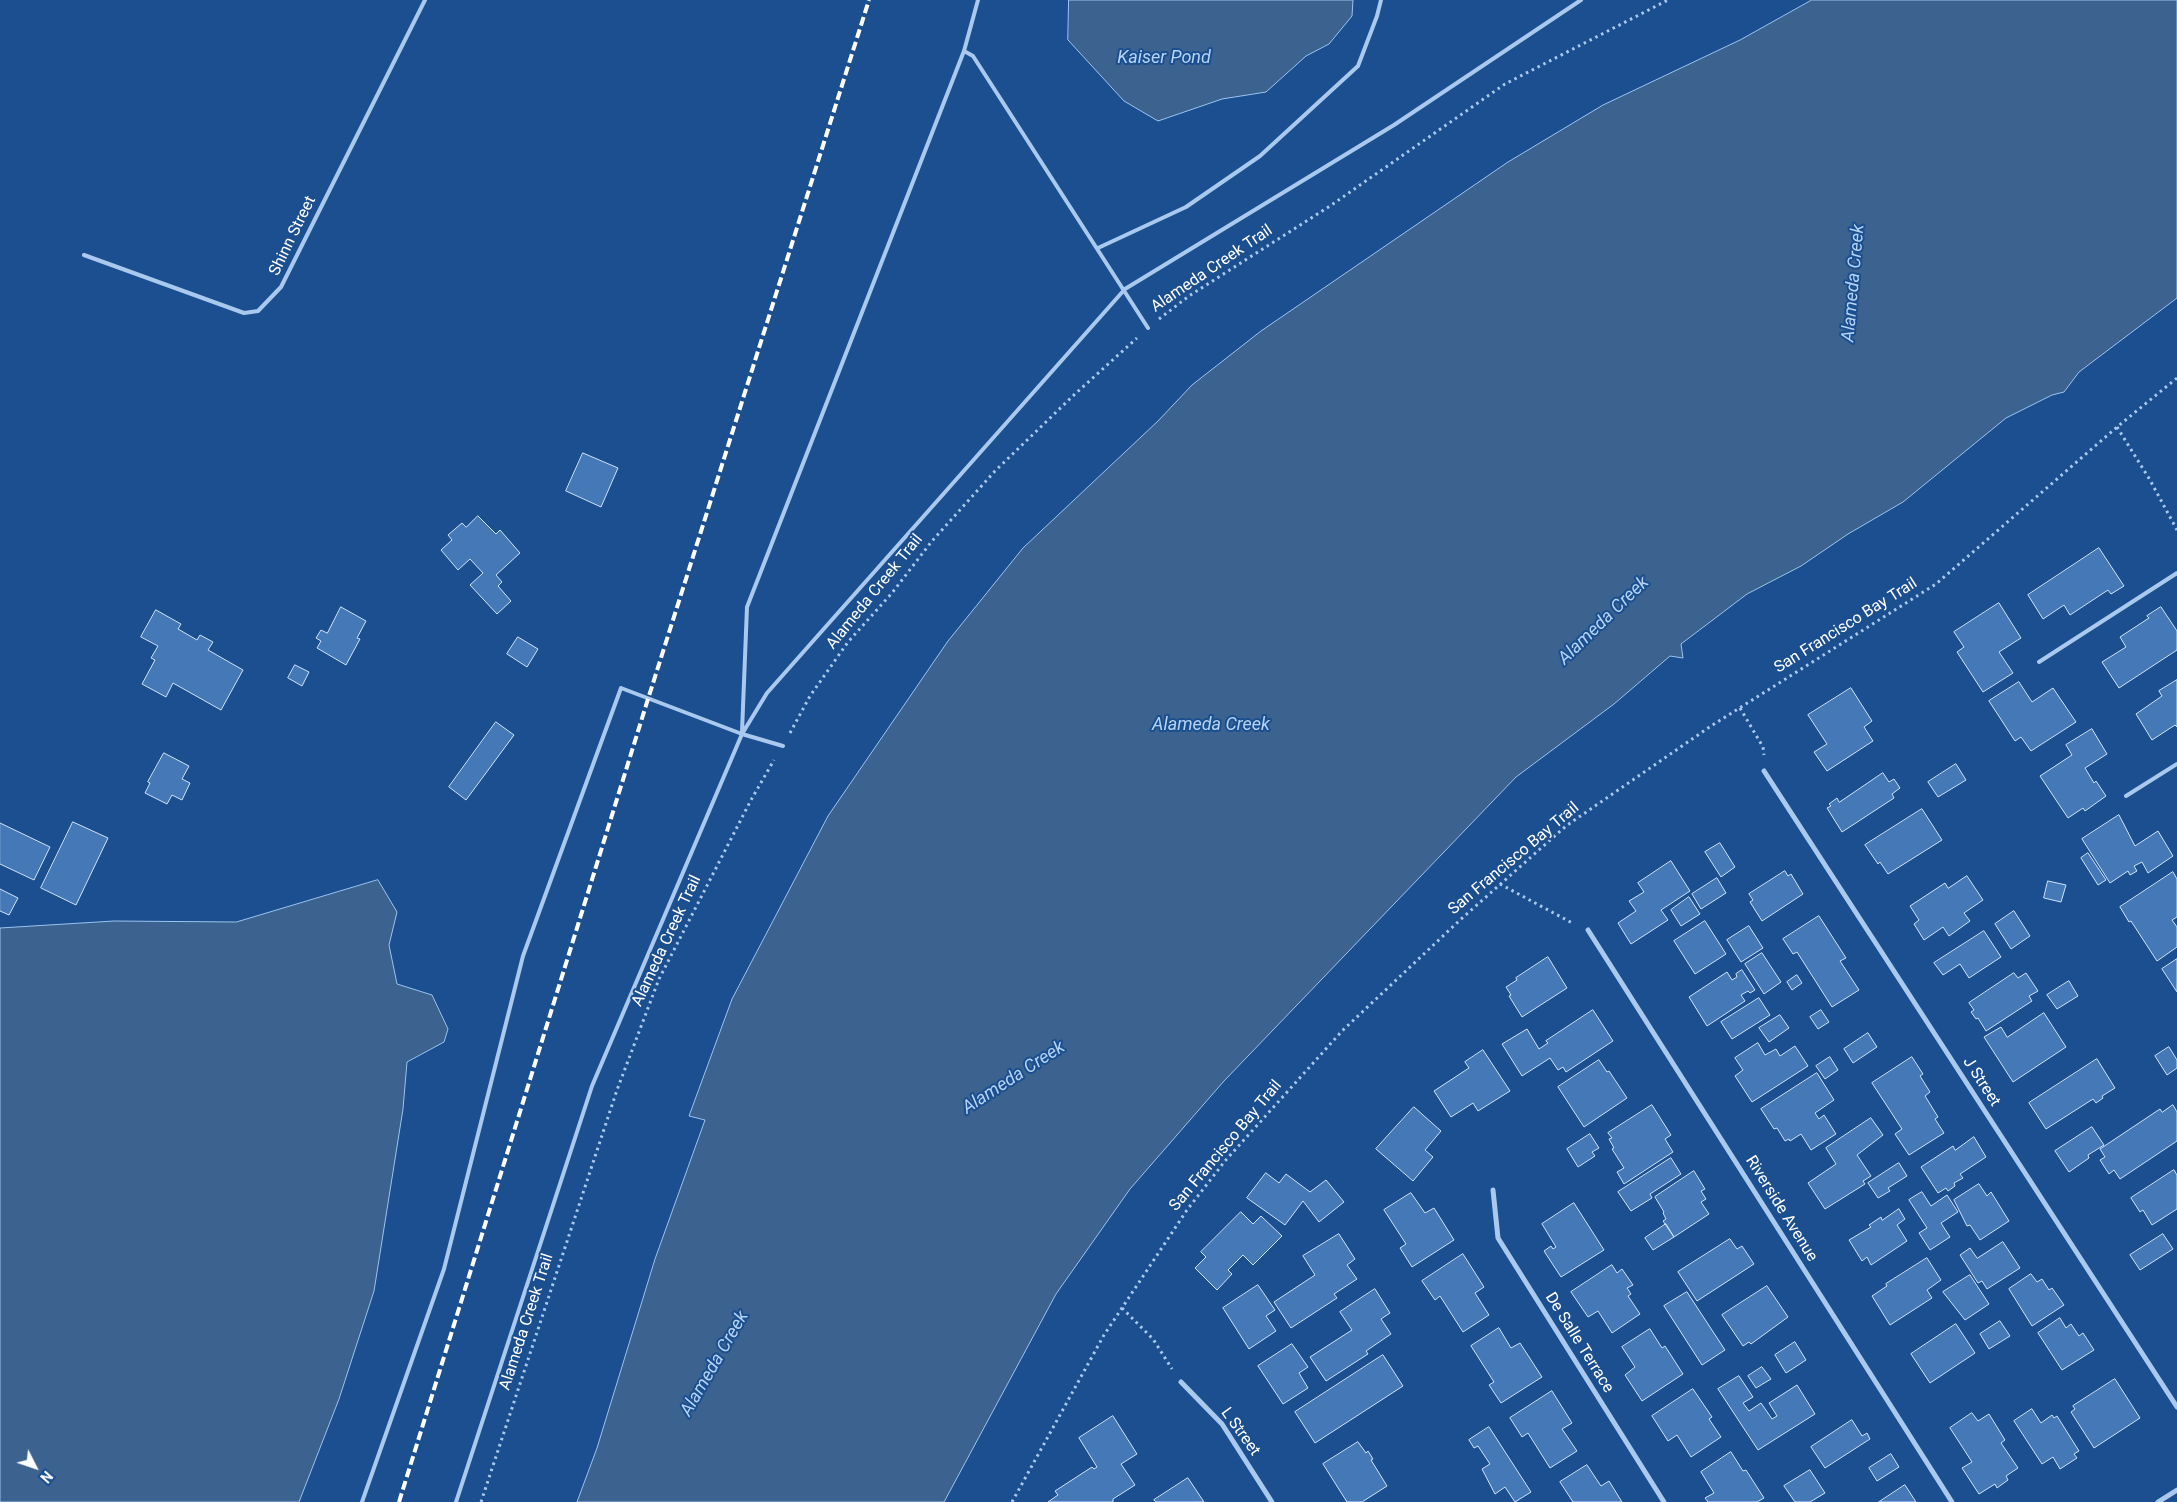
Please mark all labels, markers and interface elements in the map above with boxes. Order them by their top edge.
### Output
water label: Kaiser Pond [1117,47,1211,69]
street label: Shinn Street [266,193,320,279]
street label: Alameda Creek Trail [1148,221,1276,317]
water label: Alameda Creek [1838,223,1870,343]
street label: Alameda Creek Trail [823,531,927,653]
water label: Alameda Creek [1554,572,1654,670]
street label: San Francisco Bay Trail [1771,574,1921,678]
water label: Alameda Creek [1152,714,1270,736]
street label: San Francisco Bay Trail [1445,799,1583,919]
street label: Alameda Creek Trail [628,872,706,1010]
water label: Alameda Creek [959,1037,1069,1119]
street label: J Street [1958,1054,2004,1110]
street label: San Francisco Bay Trail [1166,1077,1286,1215]
street label: Riverside Avenue [1741,1152,1821,1266]
street label: Alameda Creek Trail [496,1251,558,1393]
street label: De Salle Terrace [1540,1289,1618,1397]
water label: Alameda Creek [676,1308,754,1420]
street label: L Street [1216,1404,1264,1460]
north arrow [10,1442,60,1492]
text: N [37,1468,56,1486]

